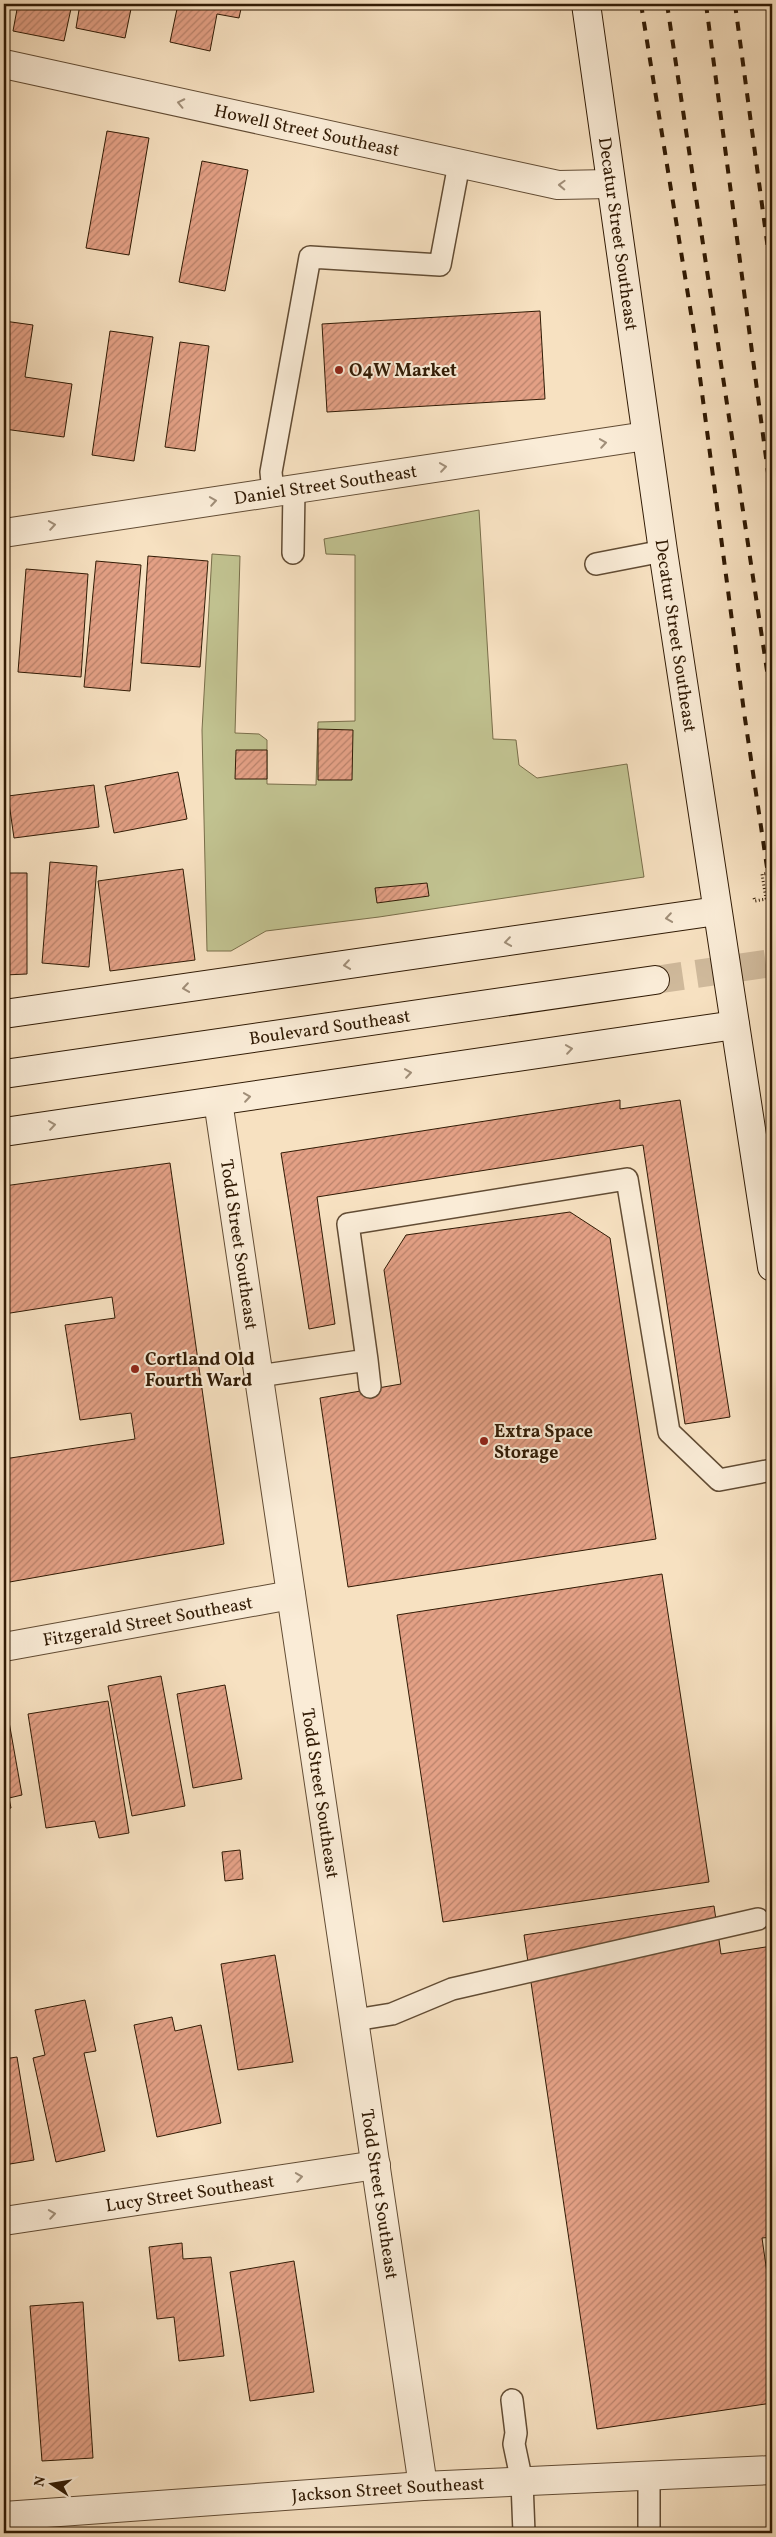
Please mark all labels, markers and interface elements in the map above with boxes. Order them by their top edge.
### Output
one-way arrow [176,98,185,109]
street label: Howell Street Southeast [212,99,401,164]
street label: Decatur Street Southeast [591,136,643,332]
one-way arrow [557,179,565,190]
place label: O4W Market [349,359,457,384]
marker: O4W Market [333,364,345,376]
one-way arrow [600,438,608,449]
street label: Daniel Street Southeast [232,460,419,512]
one-way arrow [438,462,447,472]
one-way arrow [209,496,217,507]
one-way arrow [48,521,56,531]
street label: Decatur Street Southeast [647,538,701,734]
one-way arrow [664,913,673,923]
one-way arrow [504,936,512,946]
one-way arrow [343,959,351,969]
one-way arrow [182,982,190,993]
street label: Boulevard Southeast [247,1004,412,1052]
one-way arrow [565,1045,573,1055]
one-way arrow [405,1068,413,1079]
one-way arrow [244,1092,252,1103]
one-way arrow [48,1120,56,1131]
street label: Todd Street Southeast [213,1158,263,1332]
place label: Cortland Old Fourth Ward [145,1348,255,1394]
marker: Cortland Old Fourth Ward [129,1363,141,1375]
place label: Extra Space Storage [494,1420,593,1466]
marker: Extra Space Storage [478,1435,490,1447]
street label: Fitzgerald Street Southeast [41,1591,255,1654]
street label: Todd Street Southeast [294,1707,344,1881]
street label: Todd Street Southeast [353,2107,403,2281]
street label: Lucy Street Southeast [104,2169,276,2220]
one-way arrow [295,2172,304,2182]
one-way arrow [48,2209,56,2219]
north arrow [28,2460,78,2510]
street label: Jackson Street Southeast [291,2472,485,2509]
text: N [30,2475,51,2489]

